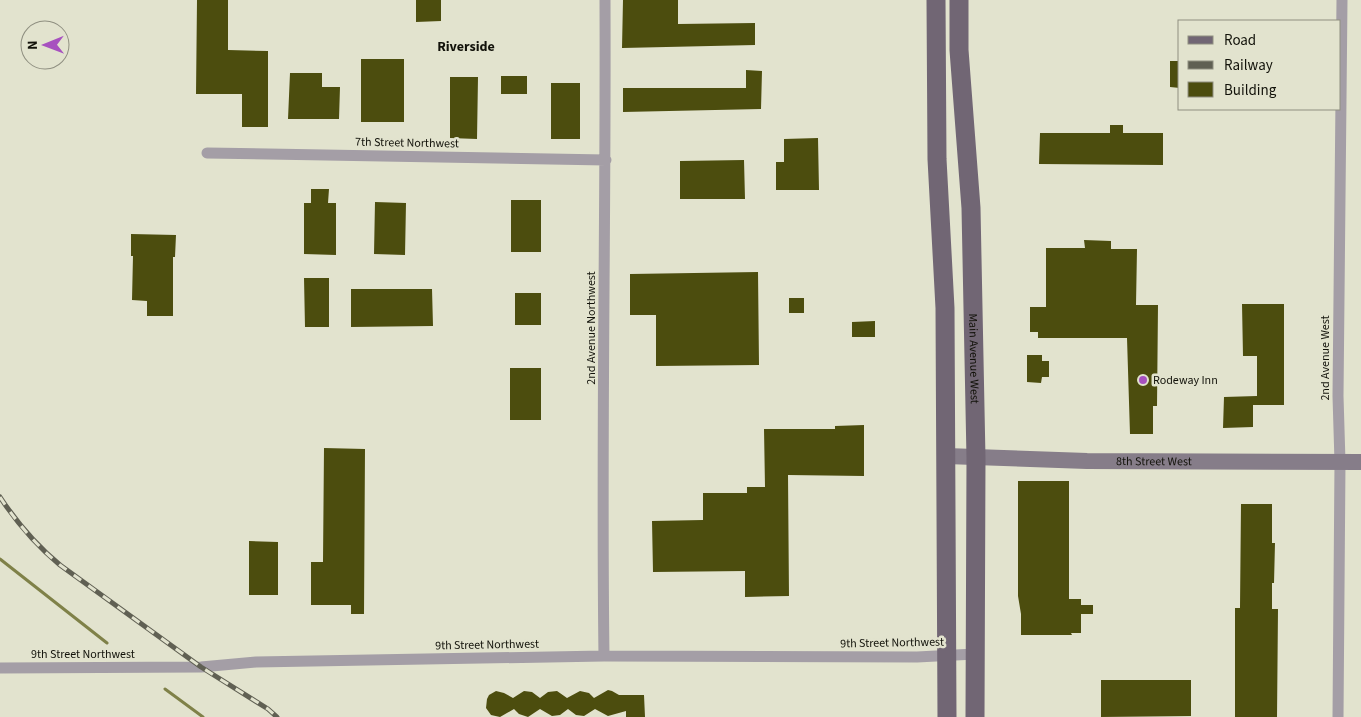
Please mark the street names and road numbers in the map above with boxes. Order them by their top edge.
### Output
street label: 7th Street Northwest [355,134,459,152]
street label: 2nd Avenue Northwest [583,271,600,385]
street label: Main Avenue West [965,313,983,404]
street label: 2nd Avenue West [1317,315,1334,401]
street label: 8th Street West [1116,453,1192,470]
street label: 9th Street Northwest [840,634,944,652]
street label: 9th Street Northwest [435,636,539,654]
street label: 9th Street Northwest [31,646,135,663]

